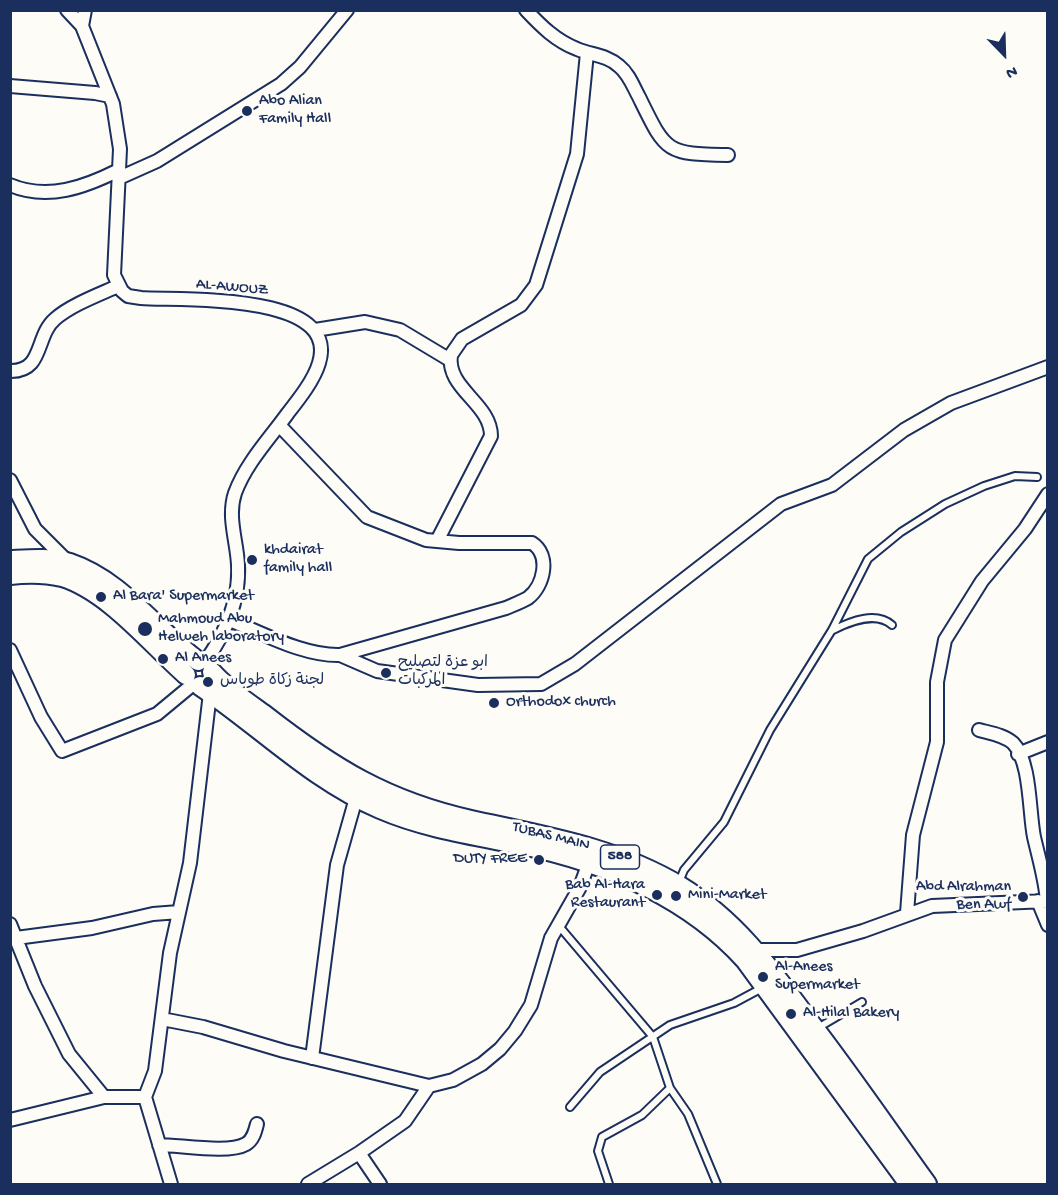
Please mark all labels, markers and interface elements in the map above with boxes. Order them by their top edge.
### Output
north arrow [974,24,1034,84]
text: N [1003,60,1020,82]
place label: Abo Alian Family Hall [259,92,331,130]
marker: Abo Alian Family Hall [240,104,254,118]
street label: AL-AWOUZ [195,275,269,301]
place label: khdairat family hall [264,541,332,579]
marker: khdairat family hall [245,553,259,567]
place label: Al Bara' Supermarket [113,587,254,607]
marker: Al Bara' Supermarket [94,590,108,604]
place label: Mahmoud Abu Helweh laboratory [158,610,284,648]
marker: Mahmoud Abu Helweh laboratory [136,620,154,638]
place label: Al Anees [175,649,231,669]
marker: Al Anees [156,652,170,666]
place label: ابو عزة لتصليح المركبات [398,654,488,692]
marker: ابو عزة لتصليح المركبات [379,666,393,680]
place label: لجنة زكاة طوباس [220,672,324,692]
marker: لجنة زكاة طوباس [201,675,215,689]
place label: Orthodox church [506,693,616,713]
marker: Orthodox church [487,696,501,710]
street label: TUBAS MAIN [510,818,592,856]
road number: 588 [600,845,640,869]
place label: DUTY FREE [453,850,527,870]
marker: DUTY FREE [532,853,546,867]
place label: Bab Al-Hara Restaurant [565,876,645,914]
place label: Abd Alrahman Ben Awf [916,878,1011,916]
place label: Mini-Market [688,886,766,906]
marker: Bab Al-Hara Restaurant [650,888,664,902]
marker: Mini-Market [669,889,683,903]
marker: Abd Alrahman Ben Awf [1016,890,1030,904]
place label: Al-Anees Supermarket [775,958,860,996]
marker: Al-Anees Supermarket [756,970,770,984]
place label: Al-Hilal Bakery [803,1004,899,1024]
marker: Al-Hilal Bakery [784,1007,798,1021]

